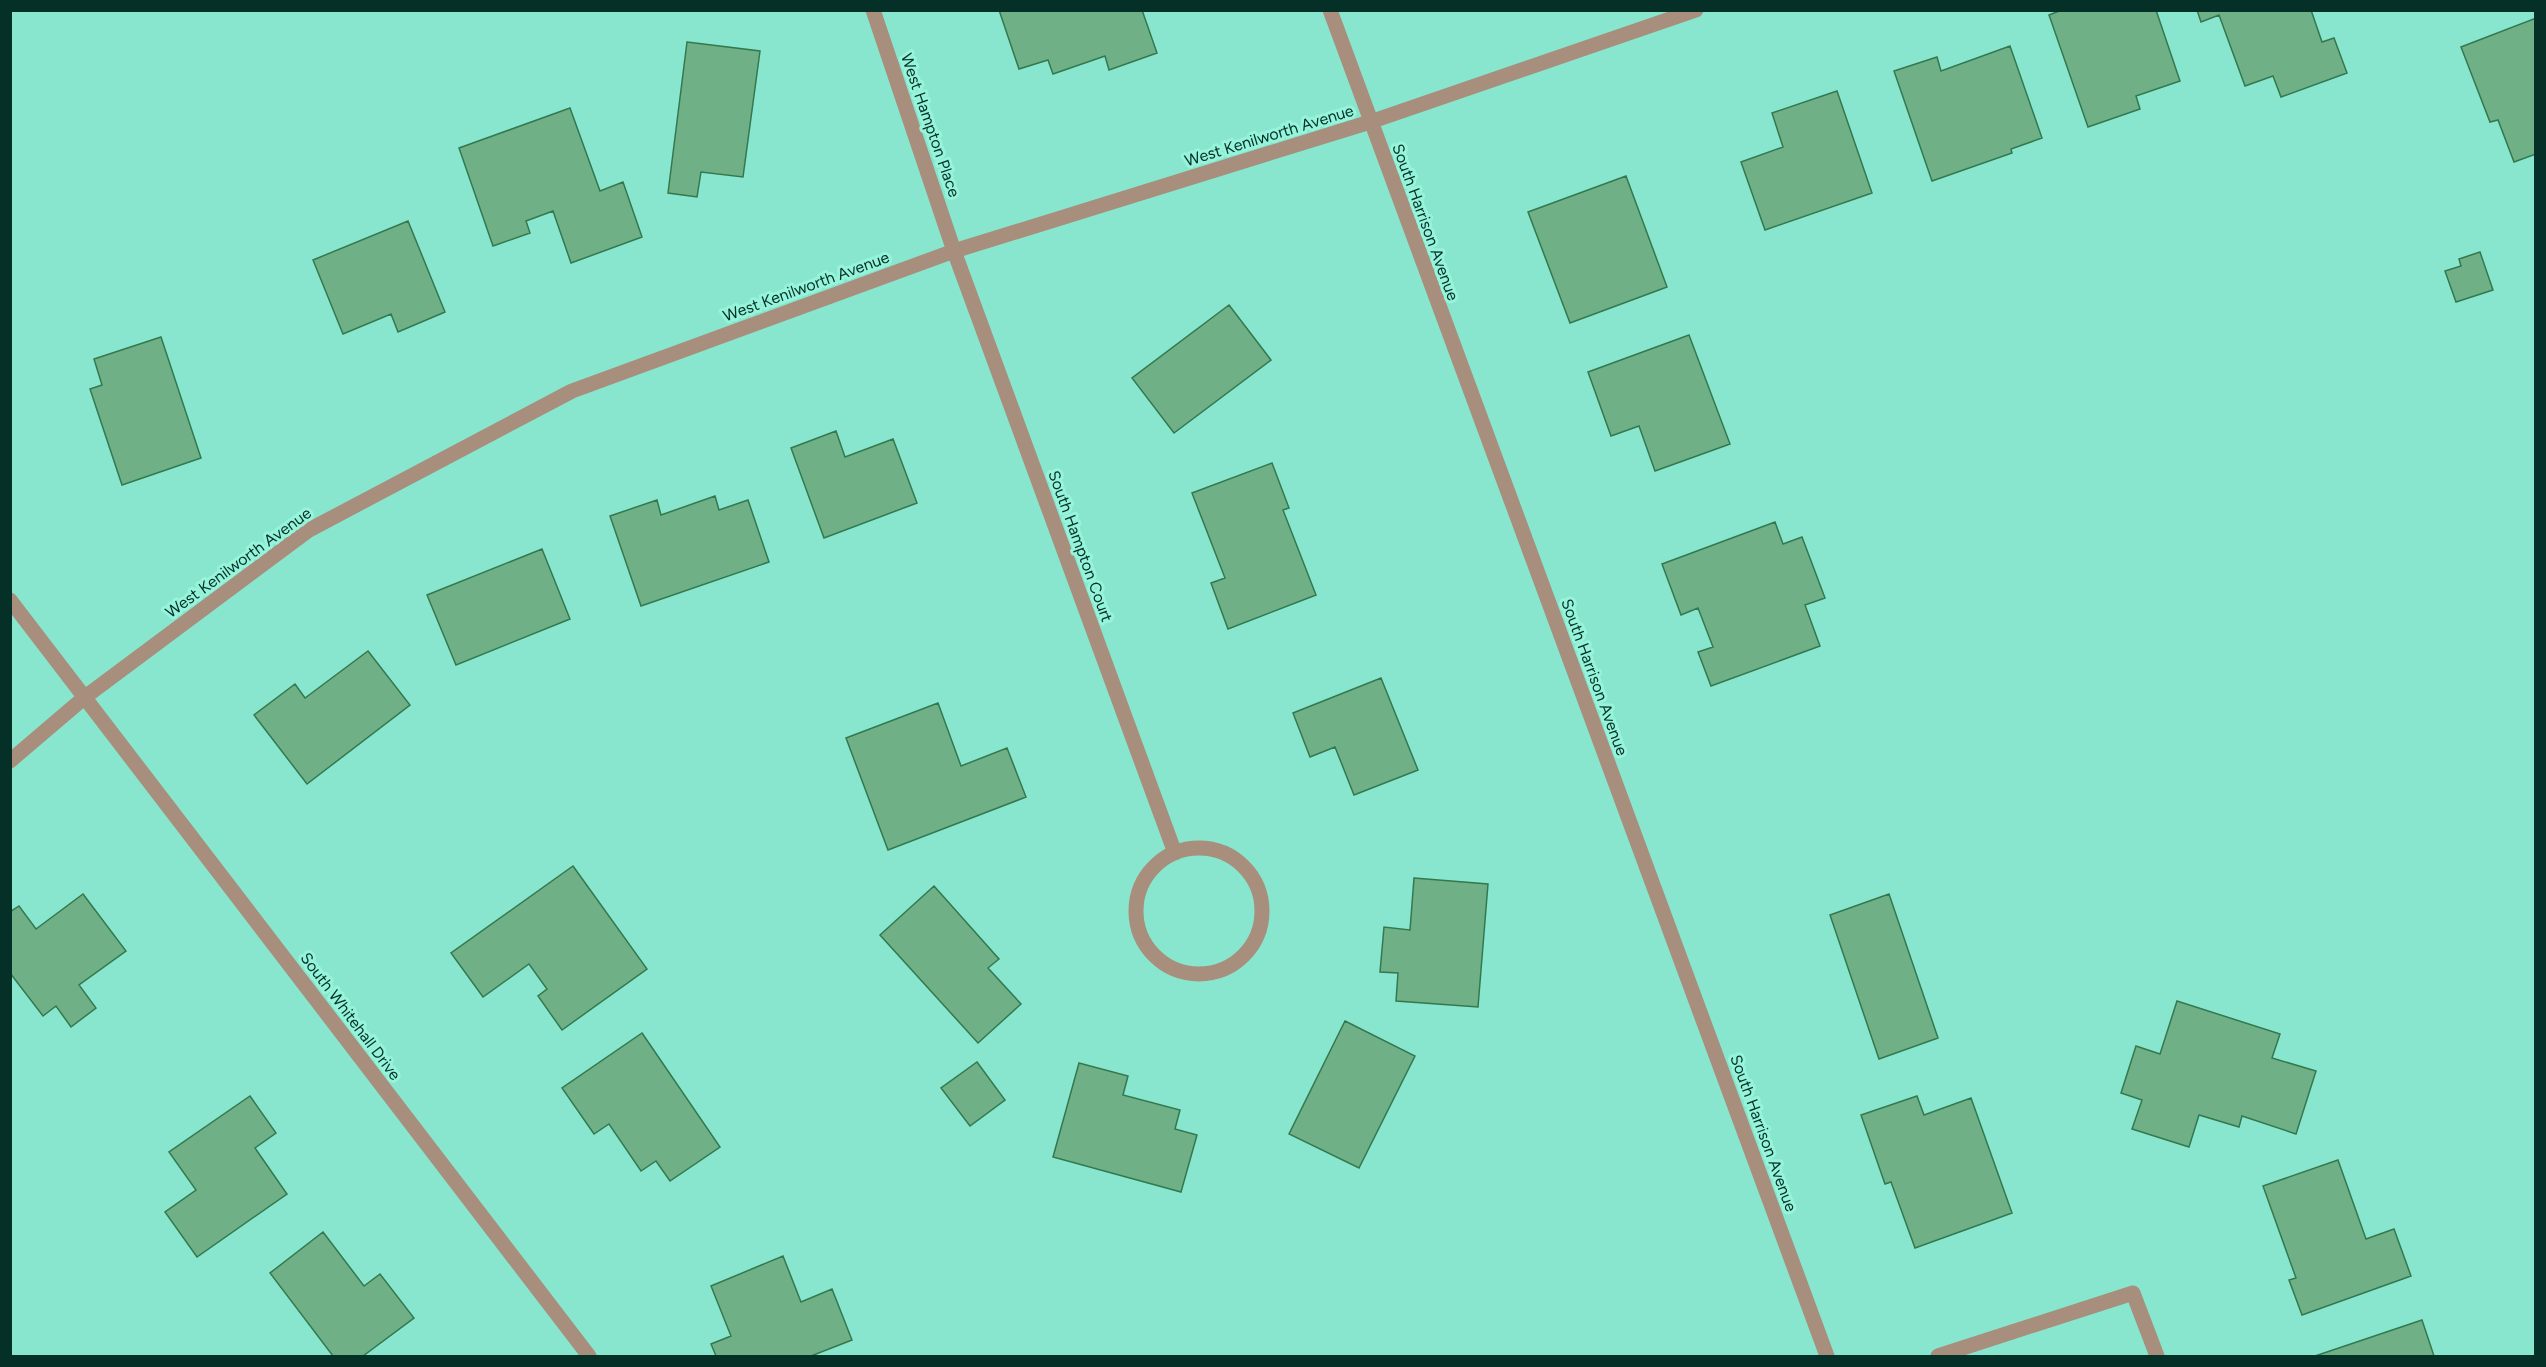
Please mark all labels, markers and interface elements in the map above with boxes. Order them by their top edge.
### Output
street label: West Hampton Place [897,51,964,200]
street label: West Kenilworth Avenue [1182,101,1356,170]
street label: South Harrison Avenue [1388,141,1463,303]
street label: West Kenilworth Avenue [720,247,892,325]
street label: South Hampton Court [1044,468,1117,624]
street label: West Kenilworth Avenue [162,503,315,622]
street label: South Harrison Avenue [1557,596,1632,758]
street label: South Whitehall Drive [296,949,405,1084]
street label: South Harrison Avenue [1726,1052,1801,1214]

